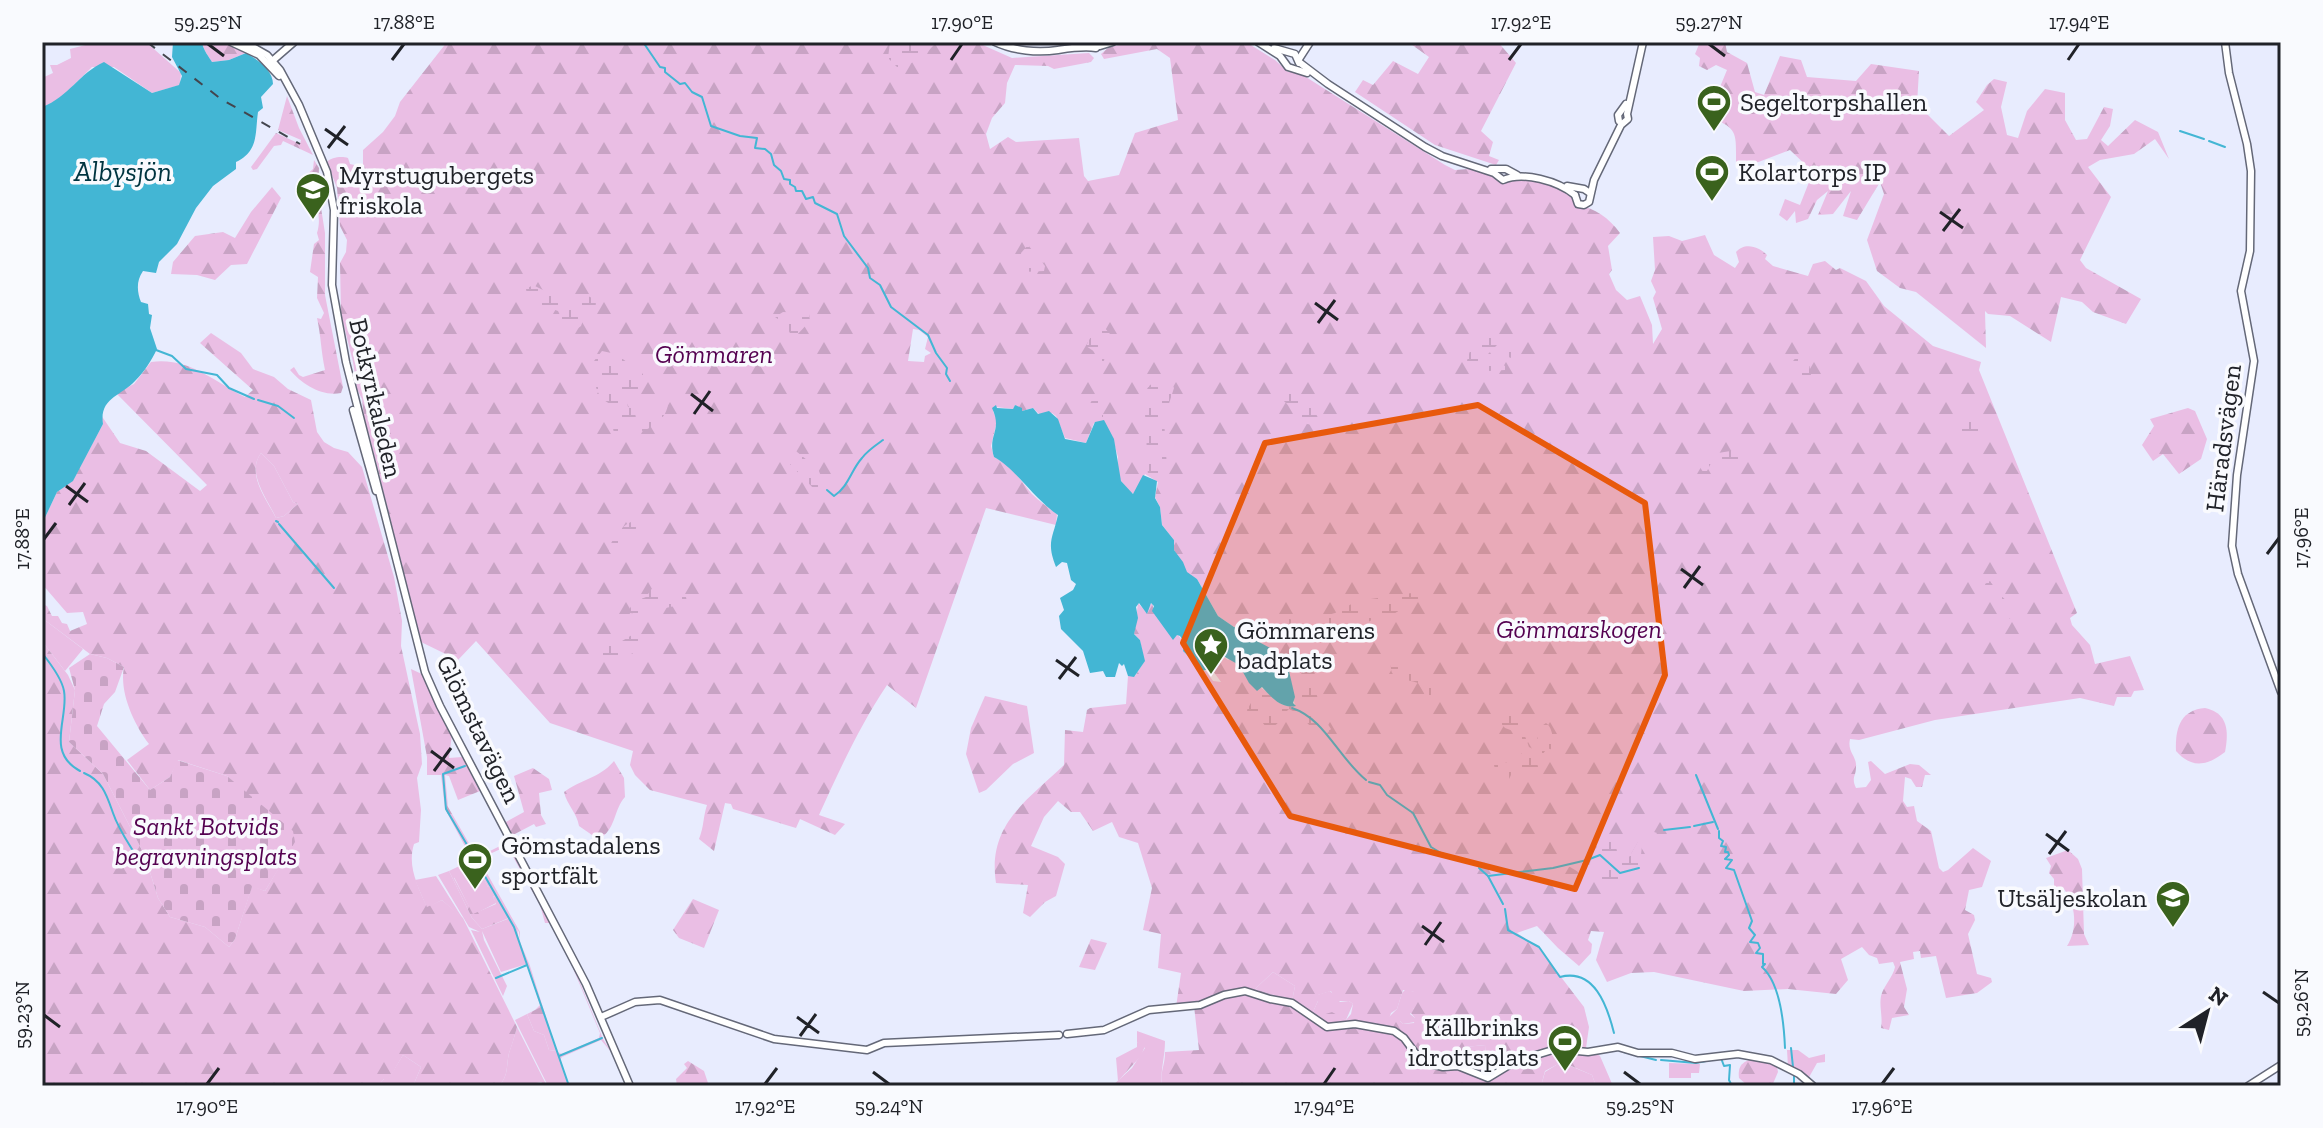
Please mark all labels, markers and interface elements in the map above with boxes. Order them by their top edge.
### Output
text: 59.25°N [174,10,242,34]
text: 17.88°E [373,10,435,34]
text: 17.90°E [931,10,993,34]
text: 17.92°E [1491,10,1551,34]
text: 59.27°N [1675,10,1743,34]
text: 17.94°E [2049,10,2109,34]
sports icon: Segeltorpshallen [1695,83,1733,133]
place label: Segeltorpshallen [1740,86,1927,118]
sports icon: Kolartorps IP [1693,153,1731,203]
water label: Albysjön [73,155,172,188]
place label: Kolartorps IP [1738,156,1887,188]
place label: Myrstugubergets friskola [339,159,534,221]
school or university icon: Myrstugubergets friskola [294,171,332,221]
street label: Botkyrkaleden [342,315,410,481]
park label: Gömmaren [655,338,773,370]
street label: Häradsvägen [2198,362,2248,514]
text: 17.88°E [10,508,34,570]
text: 17.96°E [2289,508,2313,569]
park label: Gömmarskogen [1496,613,1662,645]
place label: Gömmarens badplats [1236,614,1375,676]
place icon: Gömmarens badplats [1192,626,1230,676]
street label: Glömstavägen [429,650,529,808]
park label: Sankt Botvids begravningsplats [115,810,297,872]
place label: Gömstadalens sportfält [501,829,661,891]
sports icon: Gömstadalens sportfält [456,841,494,891]
school or university icon: Utsäljeskolan [2154,879,2192,929]
place label: Utsäljeskolan [1997,882,2147,914]
text: 59.26°N [2289,968,2313,1037]
north arrow [2167,972,2247,1052]
text: N [2204,980,2233,1012]
text: 59.23°N [10,981,34,1049]
place label: Källbrinks idrottsplats [1408,1011,1539,1073]
sports icon: Källbrinks idrottsplats [1546,1023,1584,1073]
text: 17.90°E [176,1094,238,1118]
text: 17.92°E [735,1094,795,1118]
text: 59.24°N [855,1094,923,1118]
text: 17.94°E [1294,1094,1354,1118]
text: 59.25°N [1606,1094,1674,1118]
text: 17.96°E [1852,1094,1913,1118]

